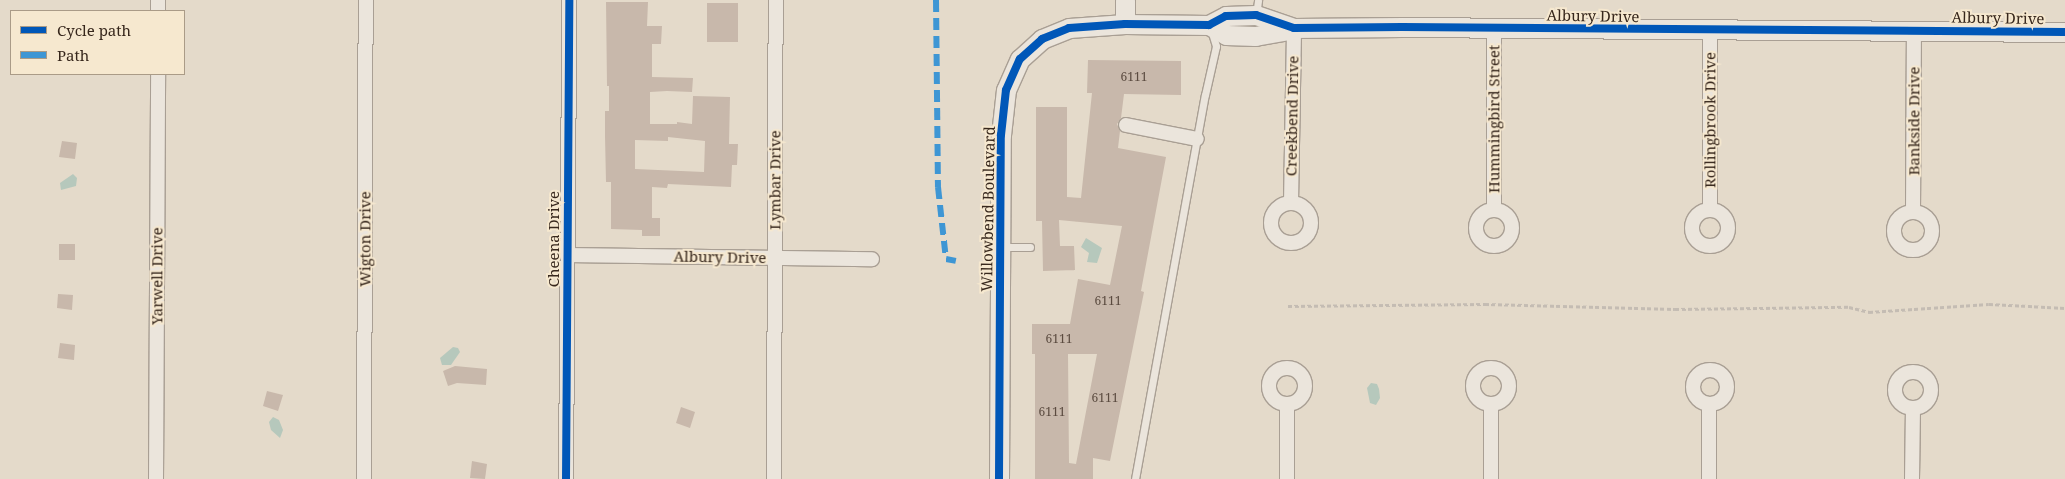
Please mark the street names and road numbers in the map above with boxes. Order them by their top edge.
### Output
street label: Albury Drive [1546,6,1640,26]
street label: Albury Drive [1951,8,2045,28]
street label: Hummingbird Street [1485,45,1503,193]
street label: Rollingbrook Drive [1701,52,1719,188]
street label: Creekbend Drive [1282,56,1302,176]
street label: Bankside Drive [1905,67,1923,175]
street label: Willowbend Boulevard [978,126,998,292]
street label: Lymbar Drive [766,130,784,230]
street label: Wigton Drive [356,191,374,287]
street label: Cheena Drive [545,191,563,287]
street label: Yarwell Drive [148,227,166,325]
street label: Albury Drive [673,247,767,267]

